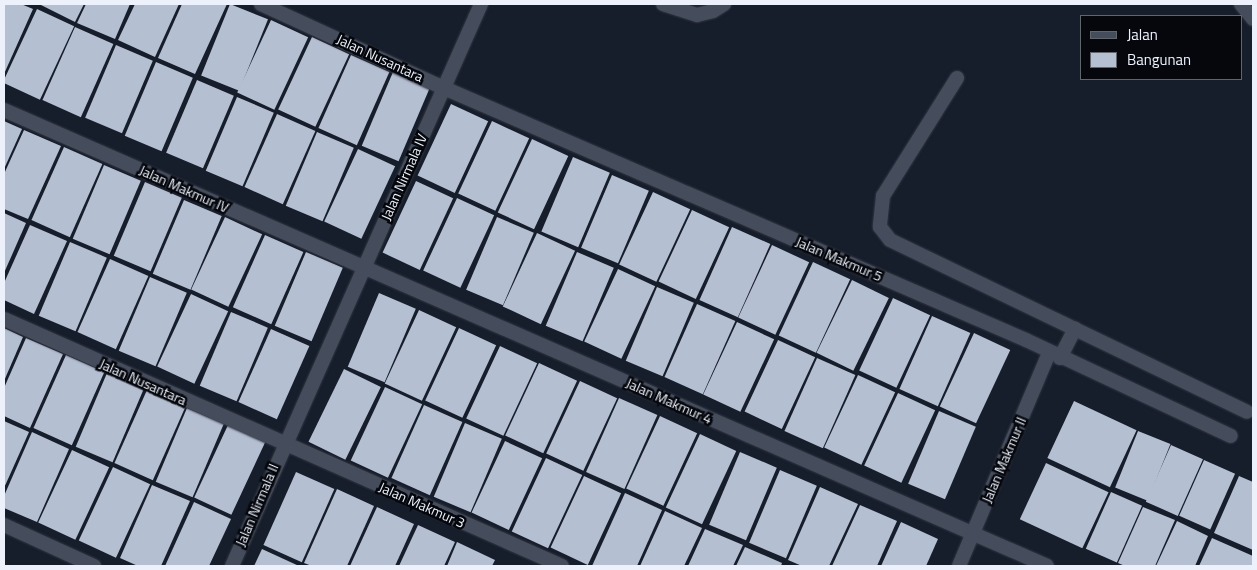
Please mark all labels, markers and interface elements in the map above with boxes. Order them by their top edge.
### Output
legend [1080,15,1242,80]
text: Jalan [1127,23,1158,46]
street label: Jalan Nusantara [334,31,426,85]
text: Bangunan [1127,48,1191,71]
street label: Jalan Nirmala IV [377,131,431,223]
street label: Jalan Makmur IV [137,162,231,216]
street label: Jalan Makmur 5 [793,233,885,285]
street label: Jalan Nusantara [97,355,189,409]
street label: Jalan Makmur 4 [623,375,715,427]
street label: Jalan Makmur II [978,415,1030,505]
street label: Jalan Nirmala II [232,461,282,549]
street label: Jalan Makmur 3 [376,479,468,531]

